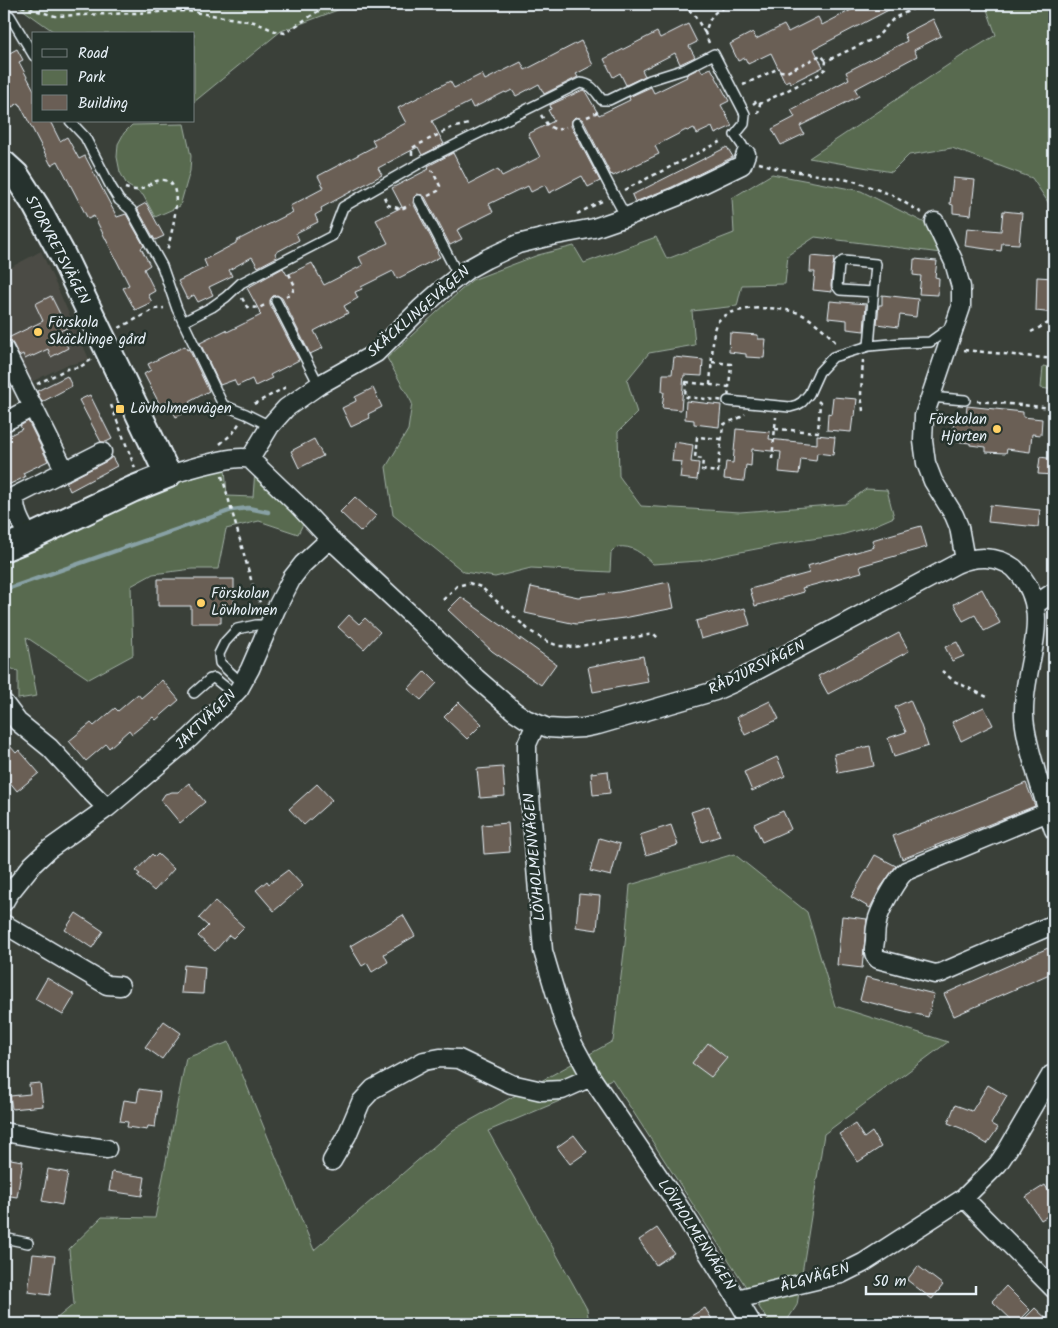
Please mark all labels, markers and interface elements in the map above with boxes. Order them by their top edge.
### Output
legend [32,32,195,122]
text: Road [78,42,109,66]
text: Park [78,66,106,90]
text: Building [78,92,128,116]
street label: STORVRETSVÄGEN [18,191,96,309]
street label: SKÄCKLINGEVÄGEN [362,260,476,364]
place label: Förskola Skäcklinge gård [48,311,146,352]
marker: Förskola Skäcklinge gård [32,326,44,338]
place label: Lövholmenvägen [130,397,232,421]
marker: Lövholmenvägen [114,403,126,415]
place label: Förskolan Hjorten [928,408,987,449]
marker: Förskolan Hjorten [991,423,1003,435]
place label: Förskolan Lövholmen [211,582,278,623]
marker: Förskolan Lövholmen [195,597,207,609]
street label: RÅDJURSVÄGEN [704,634,810,702]
street label: JAKTVÄGEN [170,684,242,756]
street label: LÖVHOLMENVÄGEN [517,792,553,922]
street label: LÖVHOLMENVÄGEN [651,1174,741,1296]
street label: ÄLGVÄGEN [777,1257,853,1299]
scale bar [866,1263,976,1295]
text: 50 m [873,1270,907,1294]

